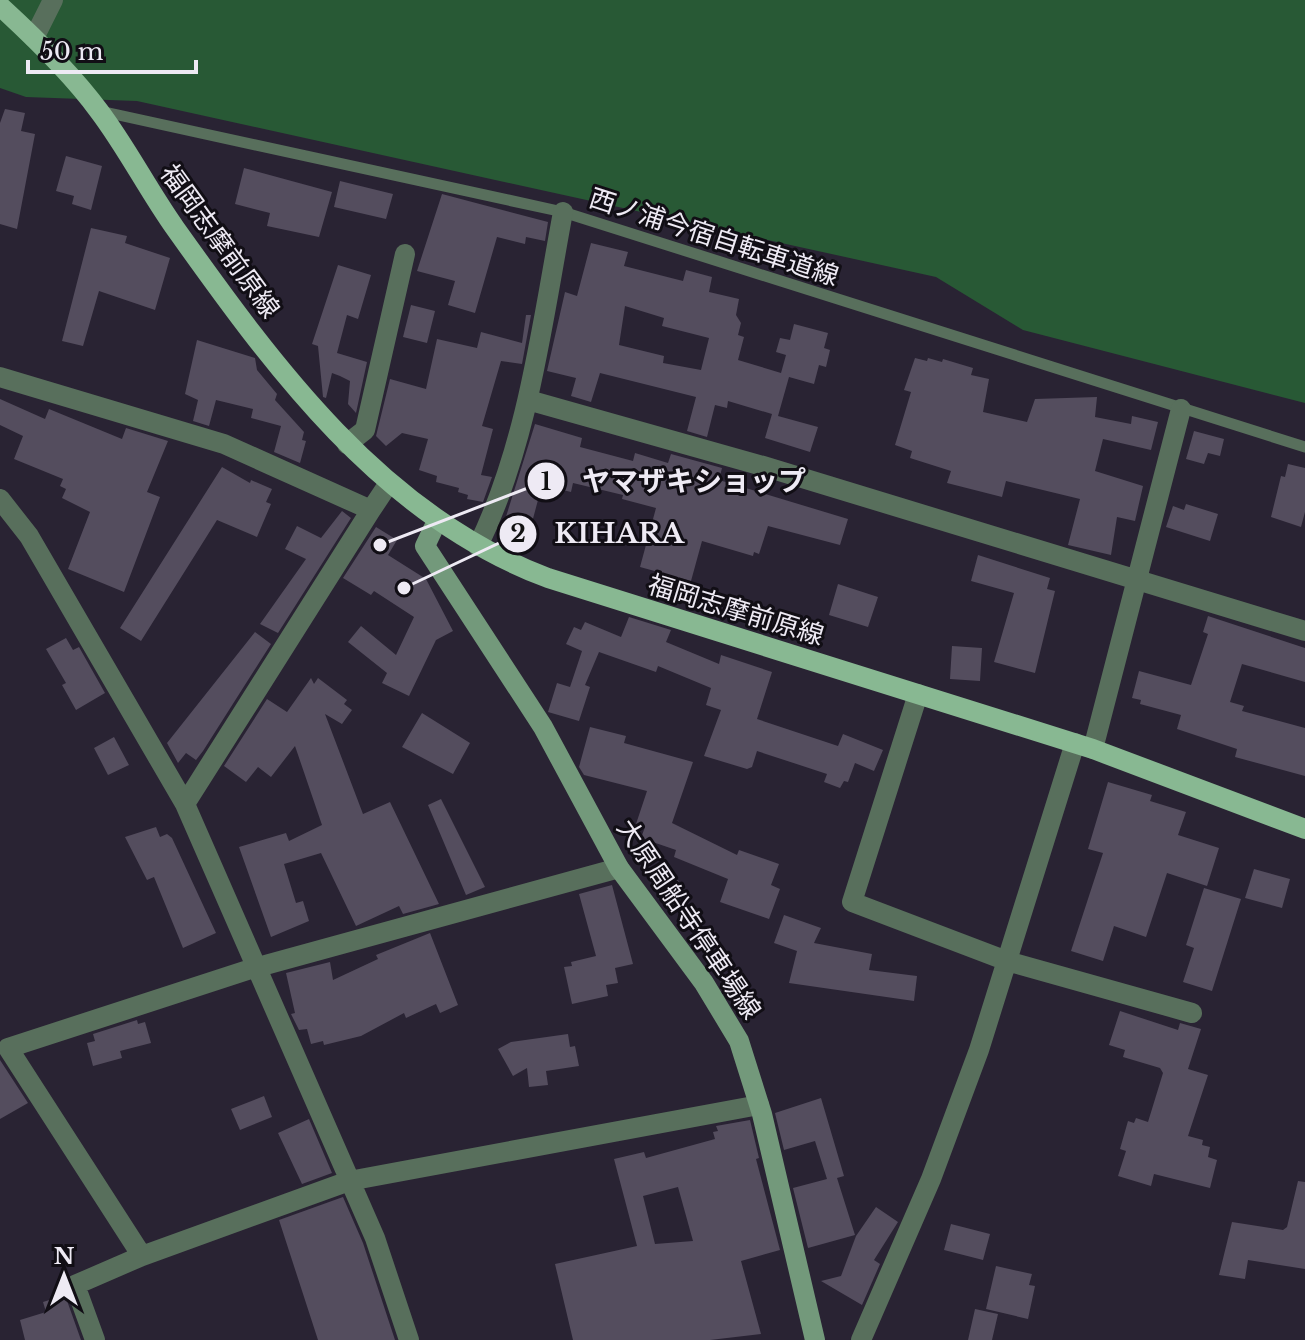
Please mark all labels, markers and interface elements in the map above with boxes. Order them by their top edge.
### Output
scale bar [28,24,196,74]
text: 50 m [40,37,104,66]
street label: 福岡志摩前原線 [154,158,286,324]
street label: 西ノ浦今宿自転車道線 [585,182,843,292]
callout: ヤマザキショップ [526,455,822,507]
text: ヤマザキショップ [582,464,806,499]
text: 1 [541,467,551,496]
callout: KIHARA [498,508,700,560]
text: KIHARA [554,516,685,551]
text: 2 [510,519,526,548]
street label: 福岡志摩前原線 [644,568,828,652]
street label: 大原周船寺停車場線 [610,813,768,1025]
north arrow [24,1236,104,1316]
text: N [54,1243,75,1270]

